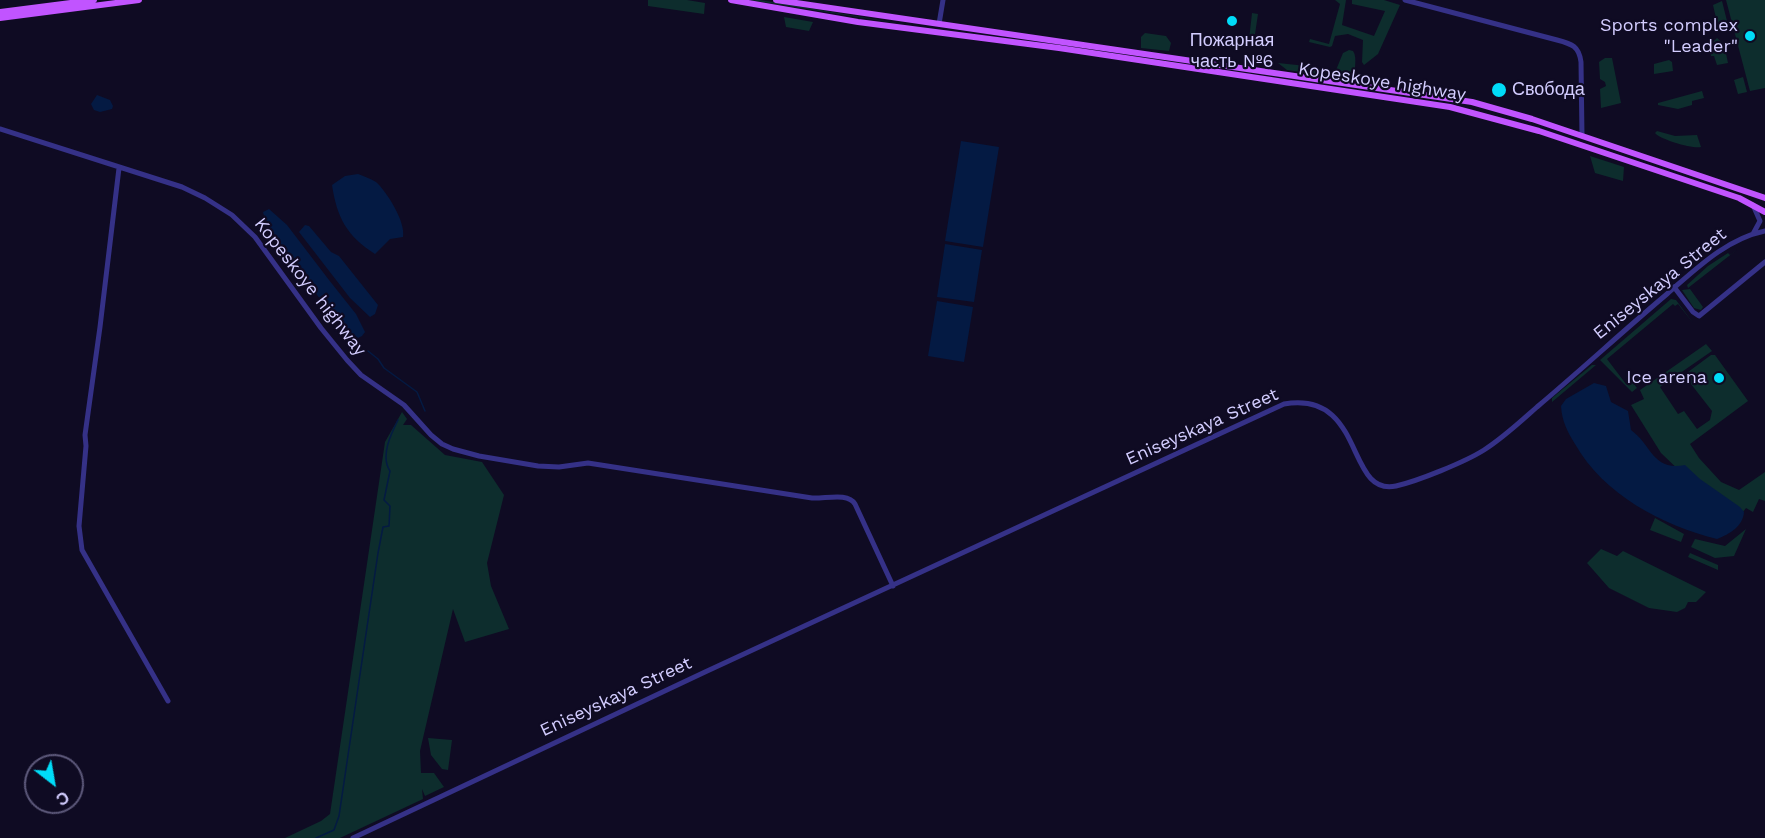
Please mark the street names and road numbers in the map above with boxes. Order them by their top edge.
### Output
street label: Kopeskoye highway [1297,58,1467,106]
street label: Kopeskoye highway [249,214,371,360]
street label: Eniseyskaya Street [1589,224,1731,344]
street label: Eniseyskaya Street [1122,384,1282,470]
street label: Eniseyskaya Street [537,652,695,742]

